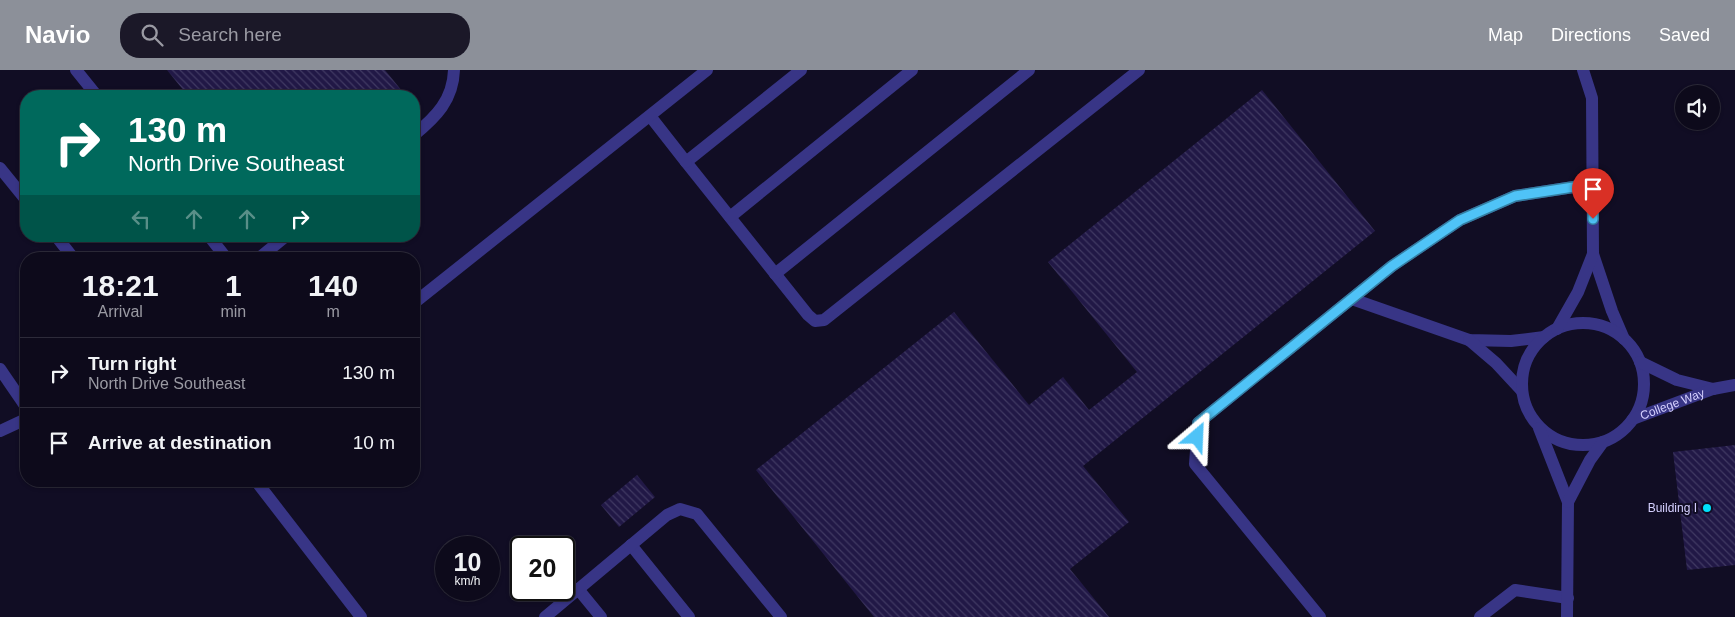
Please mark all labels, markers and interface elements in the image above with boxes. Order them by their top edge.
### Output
search box [120,13,470,58]
text: Navio [25,21,90,48]
icon: search [138,21,166,49]
text: Search here [178,24,282,45]
text: Map [1488,25,1523,45]
text: Directions [1551,25,1631,45]
text: Saved [1659,25,1710,45]
map controls [1675,85,1720,130]
button: sound [1675,85,1720,130]
icon: right [45,110,110,175]
text: 130 m [128,110,227,149]
text: North Drive Southeast [128,151,344,176]
pin [1572,168,1614,219]
icon: arrive [1579,175,1607,203]
icon: left [127,205,155,233]
icon: ahead [180,205,208,233]
icon: ahead [233,205,261,233]
icon: right [286,205,314,233]
text: 18:21 [82,269,159,302]
text: 1 [225,269,242,302]
text: 140 [308,269,358,302]
text: Arrival [98,303,143,320]
text: min [220,303,246,320]
text: m [326,303,340,320]
text: Turn right [88,353,176,374]
icon: right [45,359,73,387]
text: 130 m [342,362,395,383]
text: North Drive Southeast [88,375,245,392]
street label: College Way [1638,386,1706,423]
position arrow [1170,410,1222,462]
icon: arrive [45,429,73,457]
text: Arrive at destination [88,432,272,453]
text: 10 m [353,432,395,453]
place label: Building I [1648,501,1697,515]
marker: Building I [1701,502,1713,514]
speed limit sign: 20 [510,536,575,601]
text: 10 [454,548,481,576]
text: km/h [454,574,481,588]

